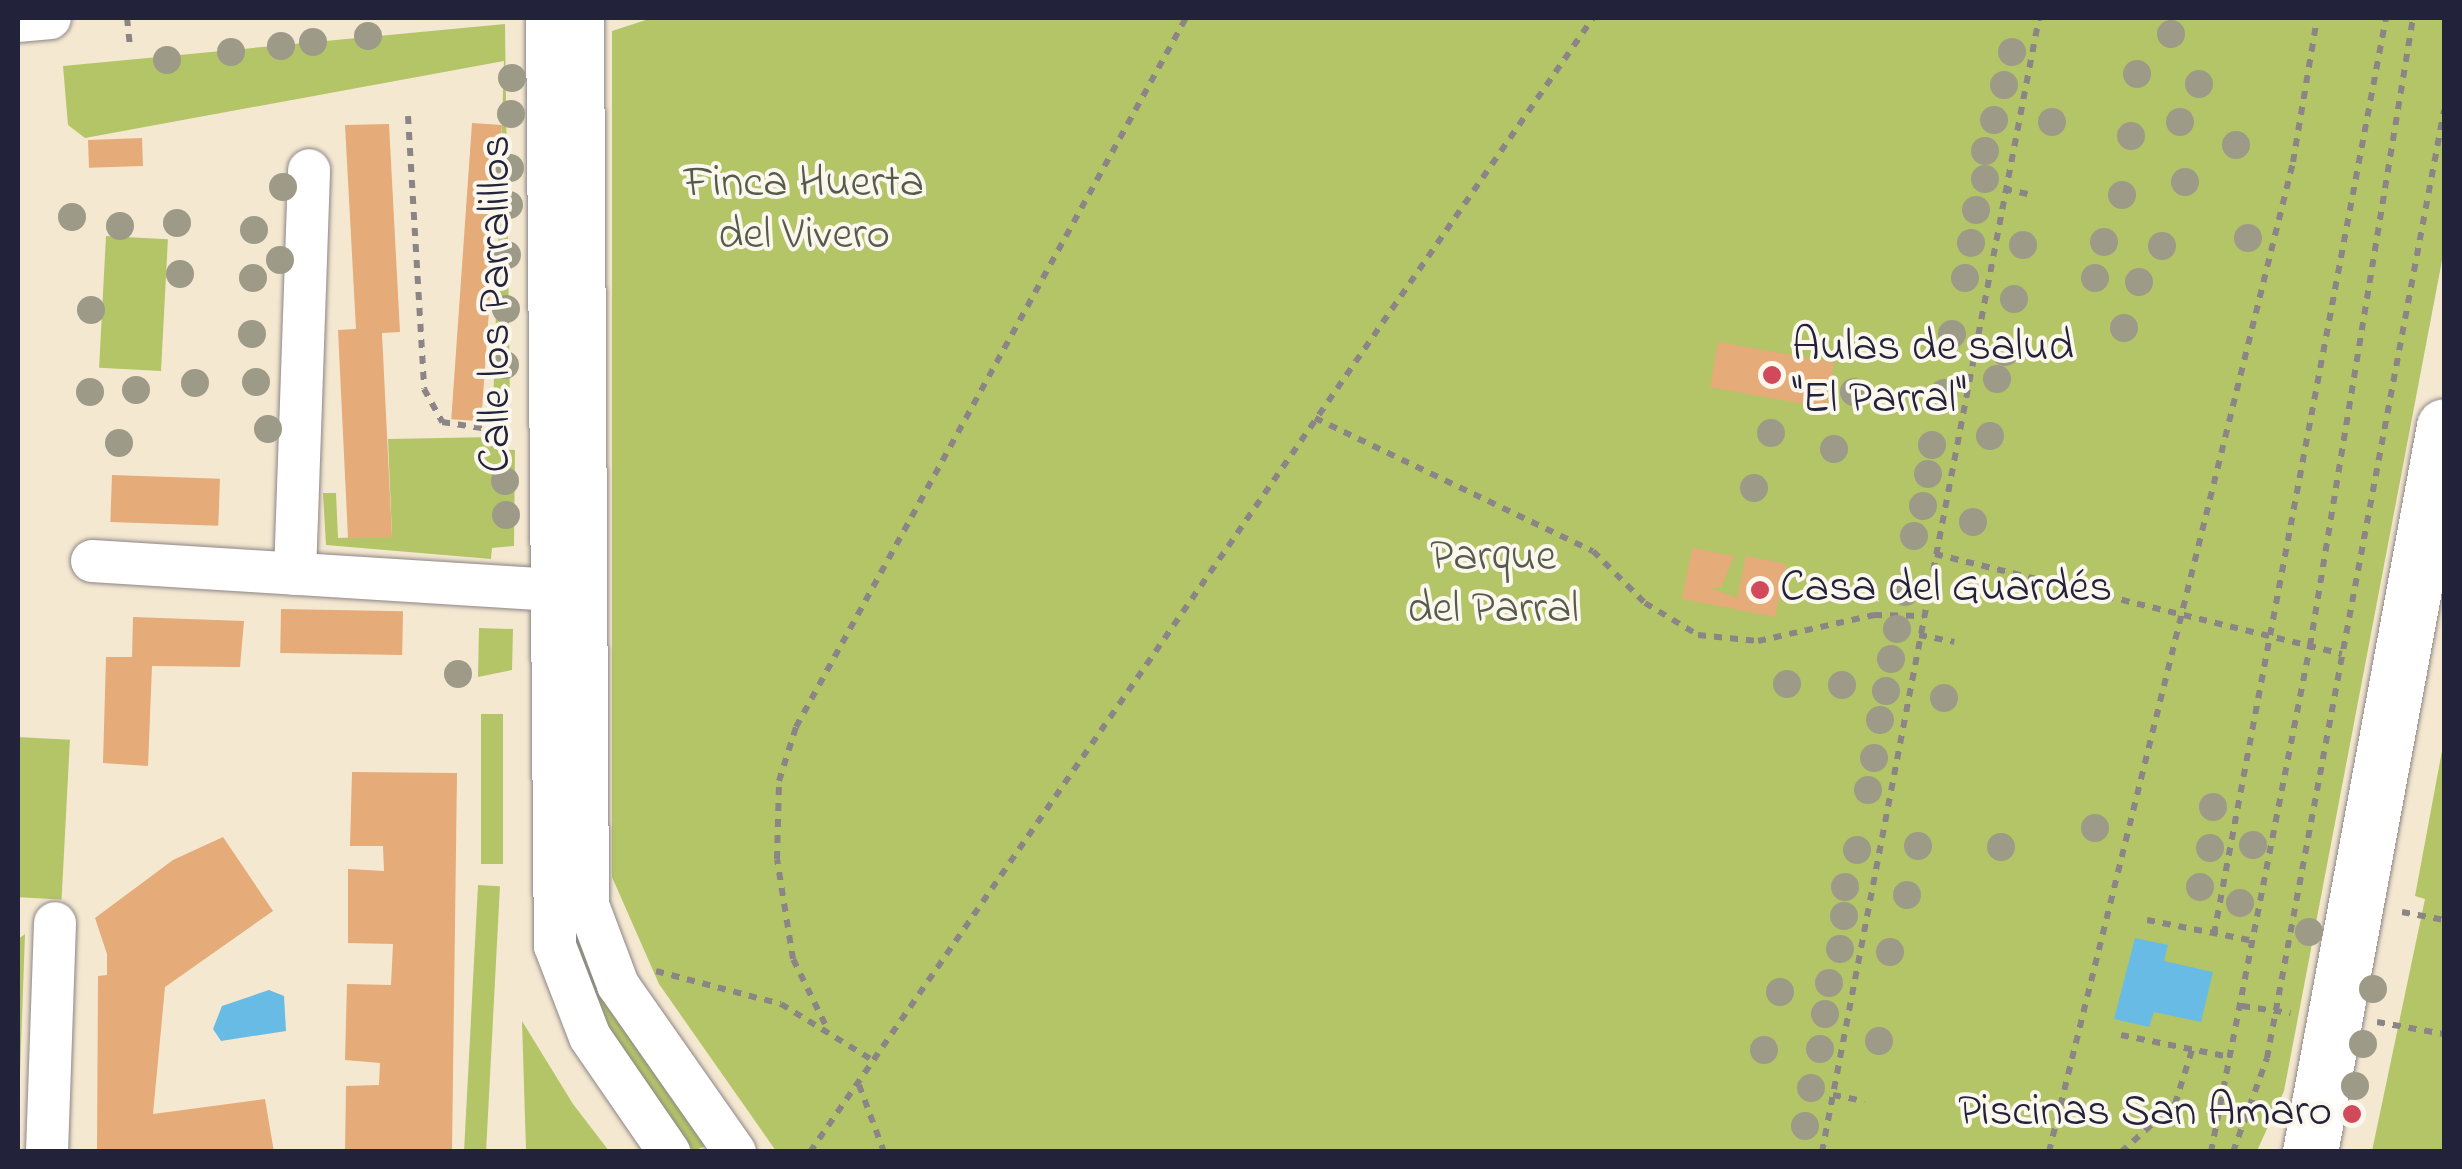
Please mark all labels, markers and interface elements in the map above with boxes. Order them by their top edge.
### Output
street label: Calle los Parralillos [471,135,525,473]
park label: Finca Huerta del Vivero [684,158,924,264]
place label: Aulas de salud "El Parral" [1792,322,2074,428]
marker: Aulas de salud "El Parral" [1761,364,1783,386]
park label: Parque del Parral [1407,532,1579,638]
place label: Casa del Guardés [1780,563,2112,617]
marker: Casa del Guardés [1749,579,1771,601]
place label: Piscinas San Amaro [1958,1087,2332,1141]
marker: Piscinas San Amaro [2341,1103,2363,1125]

